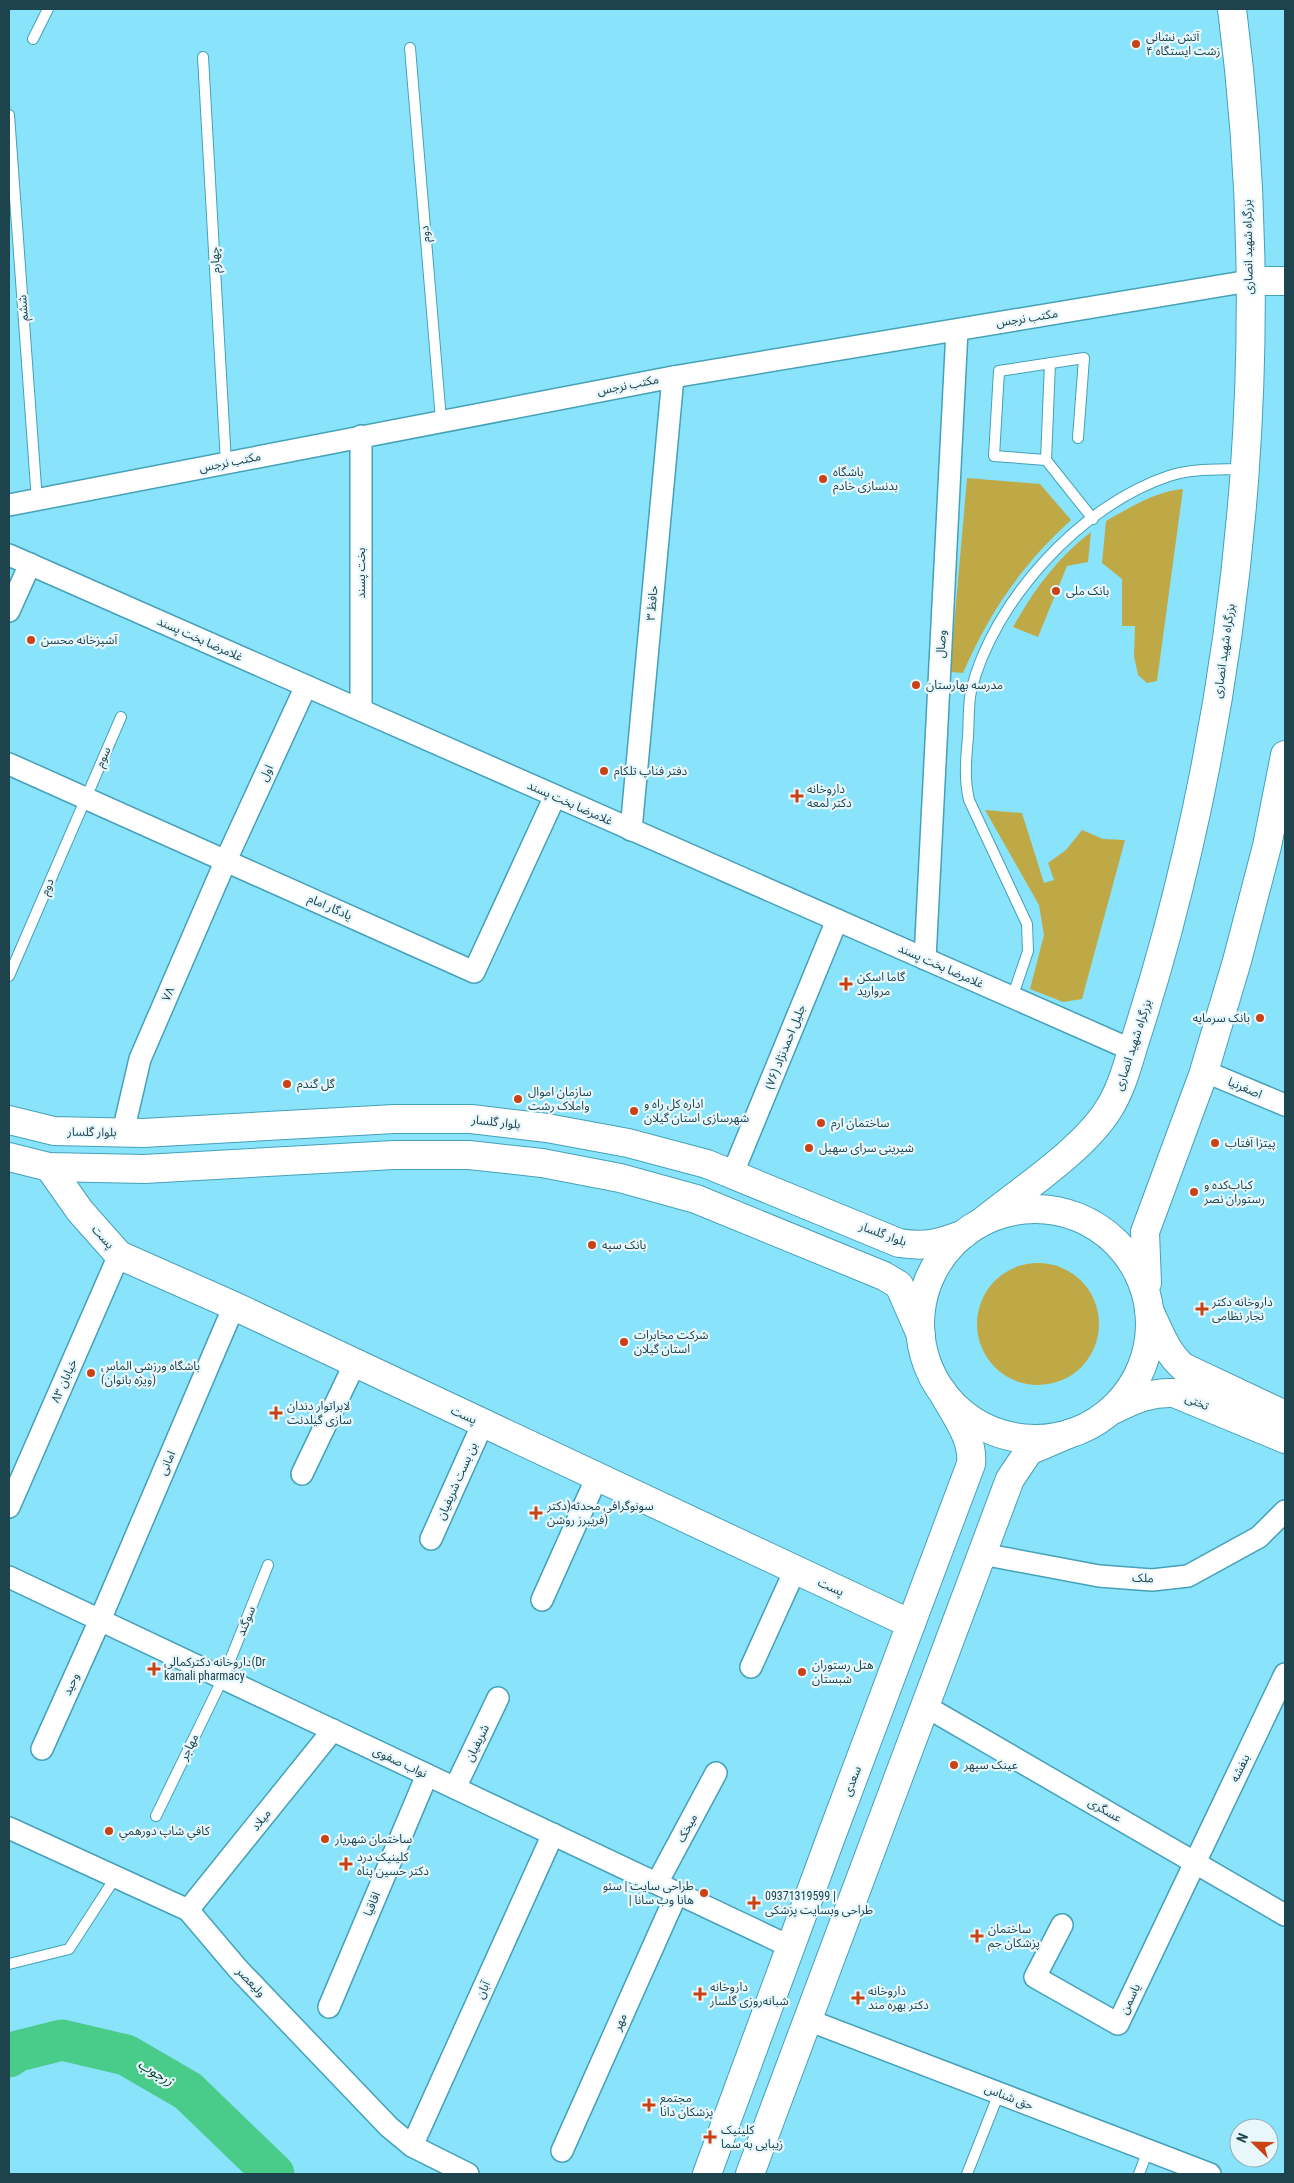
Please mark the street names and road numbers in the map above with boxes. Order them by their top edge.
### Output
street label: بزرگراه شهید انصاری [1240,199,1256,295]
street label: دوم [417,225,435,243]
street label: چهارم [207,246,225,274]
street label: ششم [15,294,33,322]
street label: مکتب نرجس [995,306,1059,330]
street label: مکتب نرجس [596,372,660,398]
street label: مکتب نرجس [198,449,262,475]
street label: بخت پسند [354,547,369,599]
street label: حافظ ۳ [643,585,661,621]
street label: بزرگراه شهید انصاری [1210,603,1238,699]
street label: غلامرضا بخت پسند [155,614,245,665]
street label: وصال [933,630,949,658]
street label: سوم [92,745,115,770]
street label: اول [256,762,276,783]
street label: غلامرضا بخت پسند [525,778,615,829]
street label: دوم [37,876,59,898]
street label: یادگار امام [305,891,354,925]
street label: غلامرضا بخت پسند [896,941,986,992]
street label: ۷۸ [159,985,177,1003]
street label: بزرگراه شهید انصاری [1112,997,1154,1093]
street label: جلیل احمدنژاد (۷۶) [762,1003,808,1091]
street label: اصغرنیا [1226,1075,1264,1101]
street label: بلوار گلسار [470,1112,521,1132]
street label: بلوار گلسار [66,1125,117,1139]
street label: بلوار گلسار [857,1219,908,1249]
street label: پست [88,1222,117,1252]
street label: خیابان ۸۳ [48,1357,80,1405]
street label: تختی [1183,1391,1211,1413]
street label: پست [448,1403,479,1428]
street label: بن بست شریفیان [434,1440,480,1522]
street label: امانی [156,1449,178,1477]
street label: ملک [1132,1571,1154,1585]
street label: پست [815,1575,846,1600]
street label: سوگند [234,1604,258,1638]
street label: وحید [60,1671,82,1698]
street label: شریفیان [462,1722,492,1764]
street label: مهاجر [176,1731,201,1763]
street label: نواب صفوی [371,1743,429,1781]
street label: بنفشه [1227,1752,1253,1784]
street label: سعدی [840,1764,864,1798]
street label: عسگری [1086,1795,1124,1825]
street label: میلاد [248,1806,274,1834]
street label: میخک [674,1811,700,1845]
street label: اقاقیا [361,1890,383,1918]
street label: ولیعصر [233,1964,268,2000]
street label: آبان [473,1979,493,2001]
street label: یاسمن [1117,1981,1143,2017]
street label: مهر [610,2011,630,2034]
street label: حق شناس [982,2081,1035,2114]

